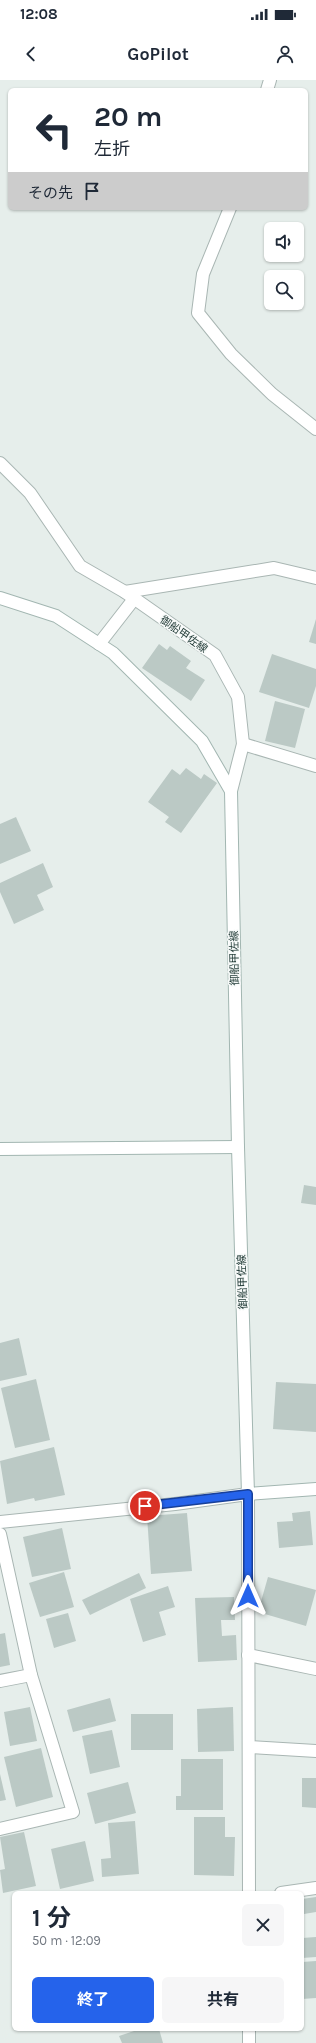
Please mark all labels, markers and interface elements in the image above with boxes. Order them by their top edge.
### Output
text: 12:08 [20,5,58,23]
icon: back [20,43,42,65]
text: GoPilot [127,43,189,65]
icon: person [274,43,296,65]
text: 20 m [94,100,162,133]
icon: left [28,104,80,156]
text: 左折 [94,138,130,160]
icon: arrive [81,180,103,202]
text: その先 [28,184,73,202]
map controls [264,222,304,310]
button: sound [264,222,304,262]
button: search [264,270,304,310]
street label: 御船甲佐線 [157,613,210,656]
street label: 御船甲佐線 [228,930,241,987]
street label: 御船甲佐線 [235,1254,250,1311]
pin [128,1489,162,1523]
icon: arrive [134,1495,156,1517]
position arrow [227,1575,269,1617]
text: 1 分 [32,1904,71,1932]
button: close [242,1904,284,1946]
text: 50 m · 12:09 [32,1933,101,1948]
button: 終了 [32,1977,154,2023]
button: 共有 [162,1977,284,2023]

